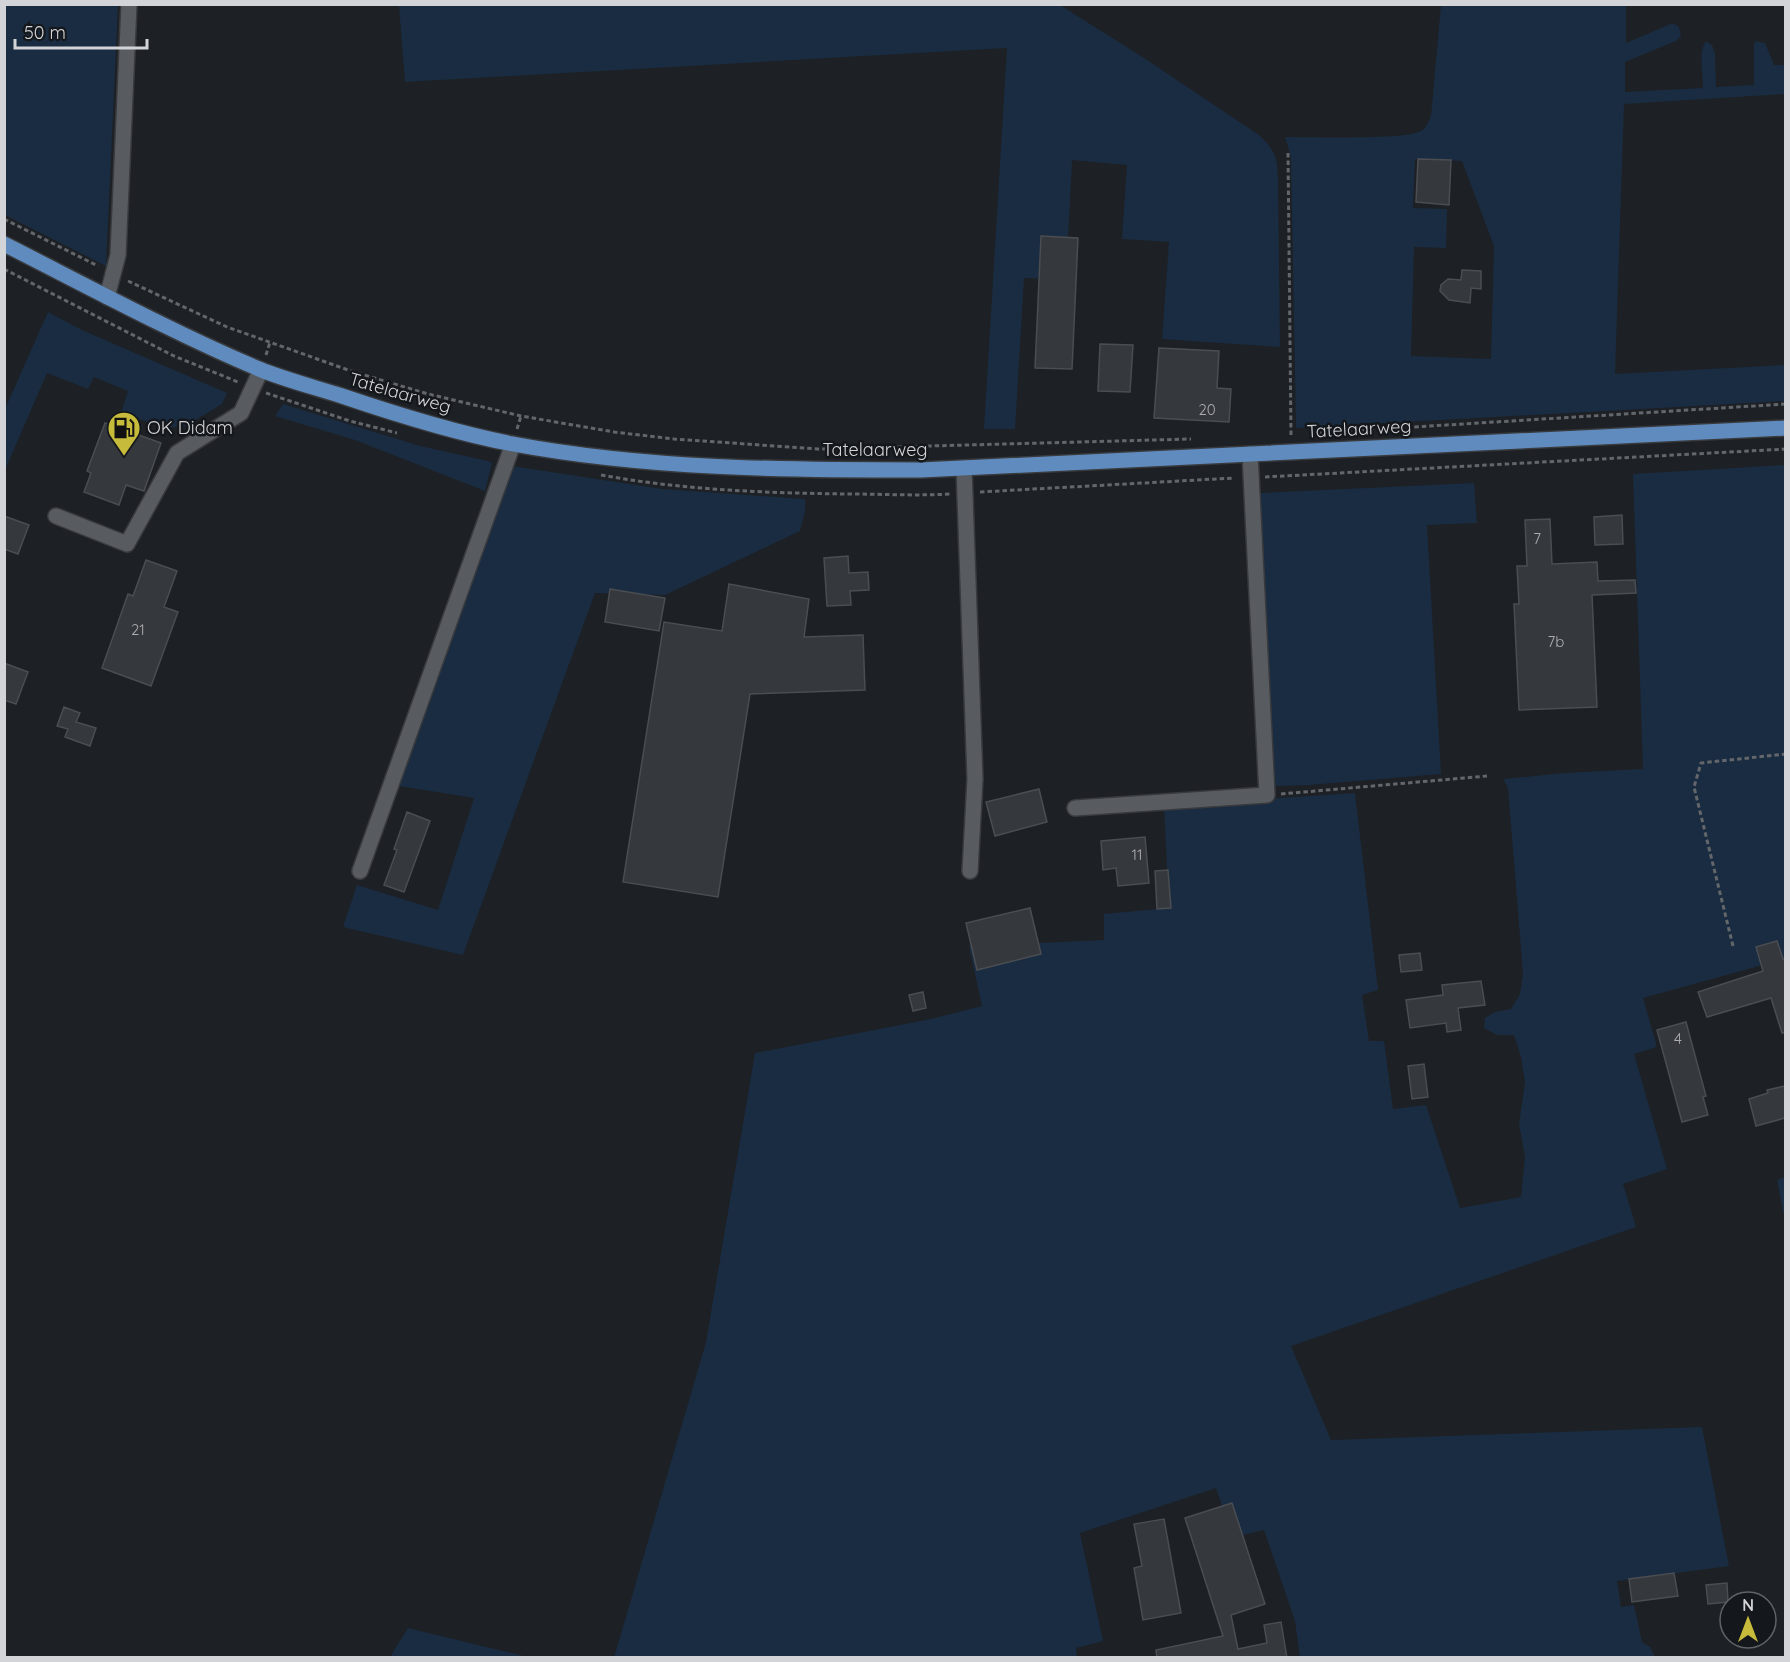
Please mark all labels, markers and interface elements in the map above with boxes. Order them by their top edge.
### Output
scale bar [15,12,147,50]
text: 50 m [24,21,66,44]
street label: Tatelaarweg [347,367,454,418]
house number: 20 [1198,400,1216,419]
fuel station icon: OK Didam [106,410,142,457]
street label: Tatelaarweg [1306,414,1412,443]
place label: OK Didam [147,416,233,439]
street label: Tatelaarweg [823,438,927,461]
house number: 7 [1533,529,1541,548]
house number: 21 [131,620,145,639]
house number: 7b [1548,632,1564,651]
house number: 11 [1131,845,1143,864]
house number: 4 [1674,1029,1682,1048]
north arrow [1718,1590,1778,1650]
text: N [1742,1595,1754,1615]

